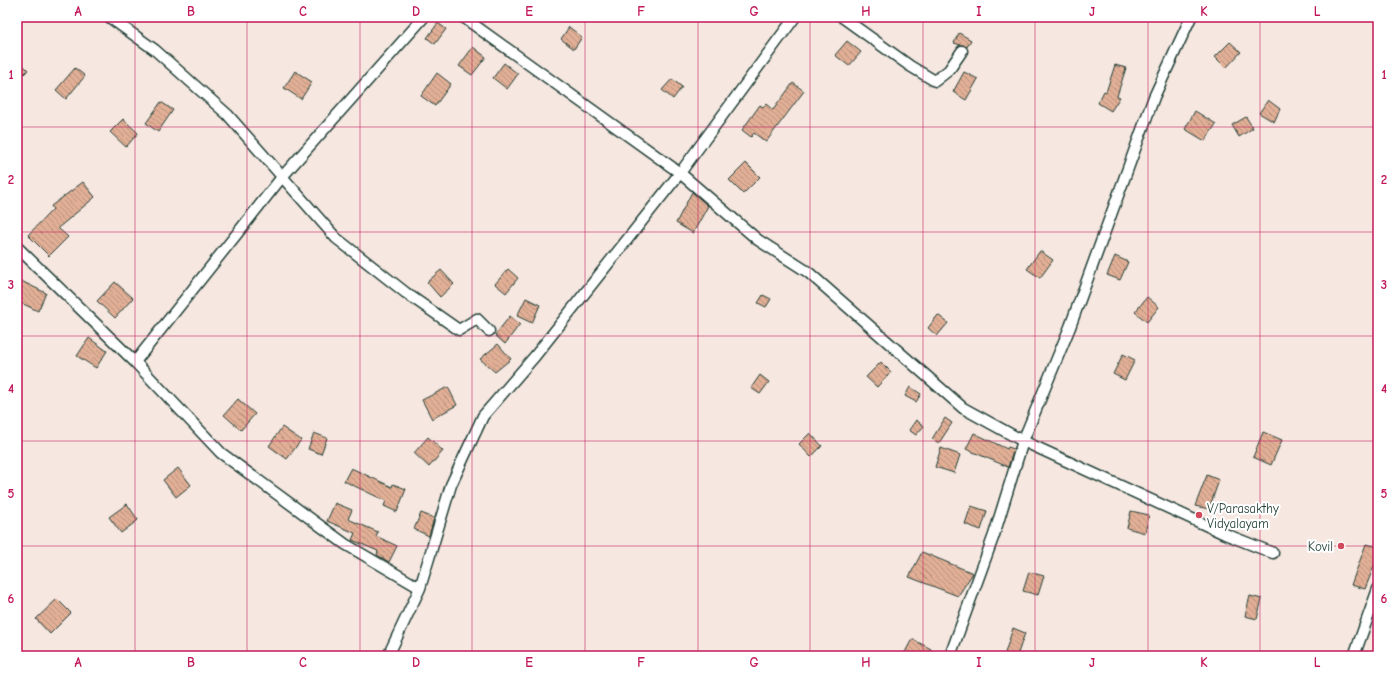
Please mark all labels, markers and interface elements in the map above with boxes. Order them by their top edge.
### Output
text: A [74,4,82,19]
text: B [187,4,195,19]
text: C [299,4,307,19]
text: D [412,4,420,19]
text: E [525,4,533,19]
text: F [637,4,645,19]
text: G [749,4,759,19]
text: H [861,4,871,19]
text: I [976,4,982,19]
text: J [1089,4,1095,19]
text: K [1200,4,1208,19]
text: L [1314,4,1321,19]
text: 1 [8,67,14,82]
text: 1 [1381,67,1387,82]
text: 2 [8,172,14,187]
text: 2 [1381,172,1387,187]
text: 3 [8,277,14,292]
text: 3 [1381,277,1387,292]
text: 4 [8,381,14,396]
text: 4 [1381,381,1387,396]
text: 5 [8,486,15,501]
text: 5 [1381,486,1388,501]
place label: V/Parasakthy Vidyalayam [1207,501,1279,531]
marker: V/Parasakthy Vidyalayam [1194,510,1204,520]
place label: Kovil [1308,539,1333,554]
marker: Kovil [1336,541,1346,551]
text: 6 [8,591,15,606]
text: 6 [1381,591,1388,606]
text: A [74,655,82,670]
text: B [187,655,195,670]
text: C [299,655,307,670]
text: D [412,655,420,670]
text: E [525,655,533,670]
text: F [637,655,645,670]
text: G [749,655,759,670]
text: H [861,655,871,670]
text: I [976,655,982,670]
text: J [1089,655,1095,670]
text: K [1200,655,1208,670]
text: L [1314,655,1321,670]

